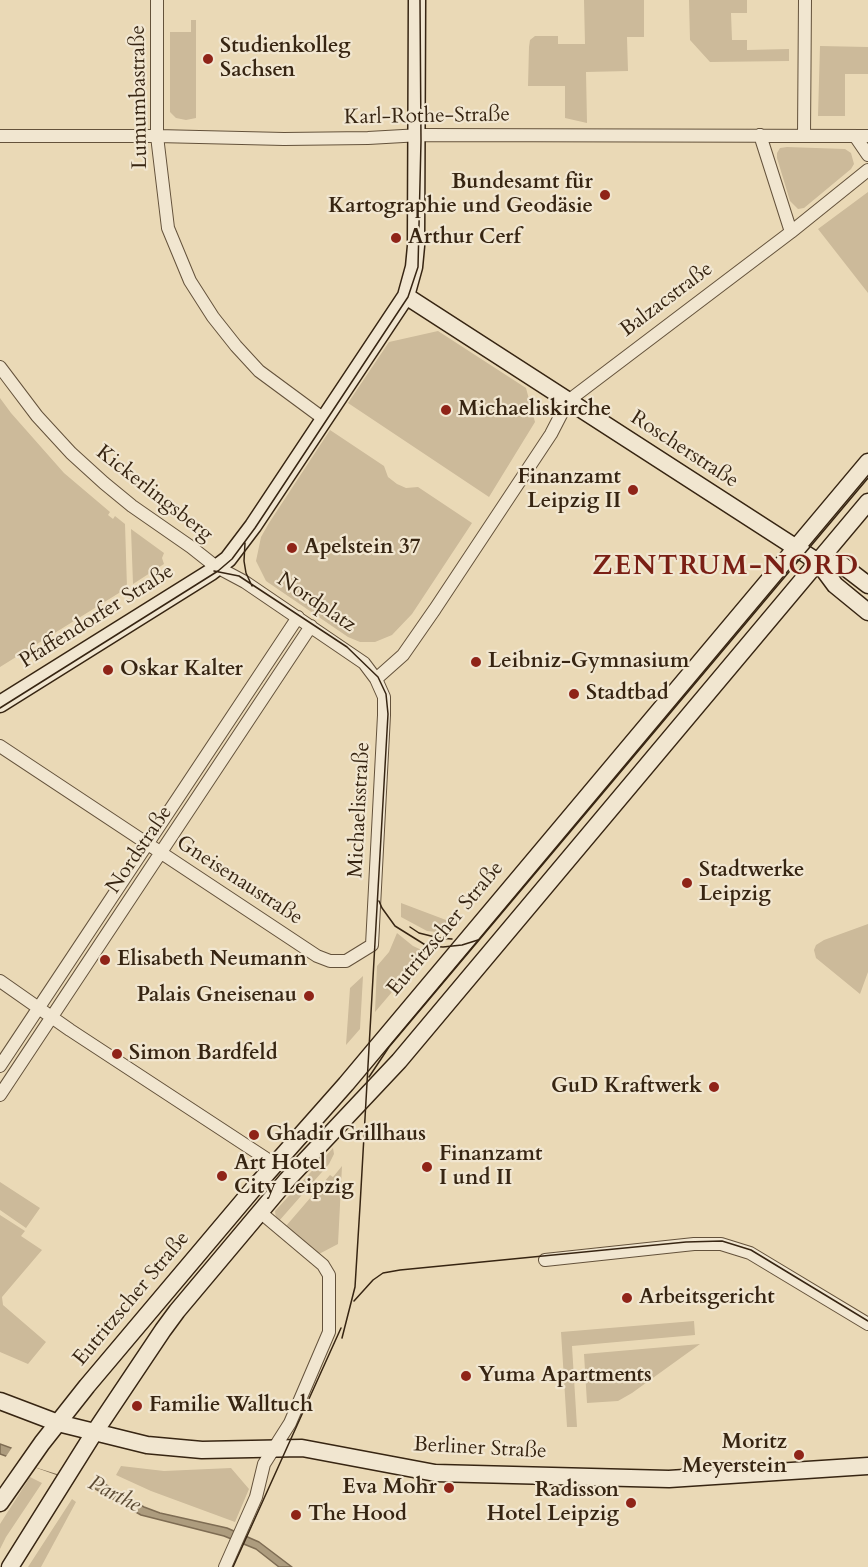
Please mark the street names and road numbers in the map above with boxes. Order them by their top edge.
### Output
street label: Lumumbastraße [126,25,154,169]
street label: Karl-Rothe-Straße [344,103,510,131]
street label: Balzacstraße [616,257,718,343]
street label: Roscherstraße [625,406,743,494]
street label: Kickerlingsberg [90,440,218,548]
street label: Pfaffendorfer Straße [15,559,179,675]
street label: Nordplatz [272,567,360,639]
street label: Michaelisstraße [344,741,376,879]
street label: Nordstraße [101,801,179,899]
street label: Gneisenaustraße [171,831,307,931]
street label: Eutritzscher Straße [382,857,510,1001]
street label: Eutritzscher Straße [68,1227,196,1371]
street label: Berliner Straße [413,1433,547,1465]

